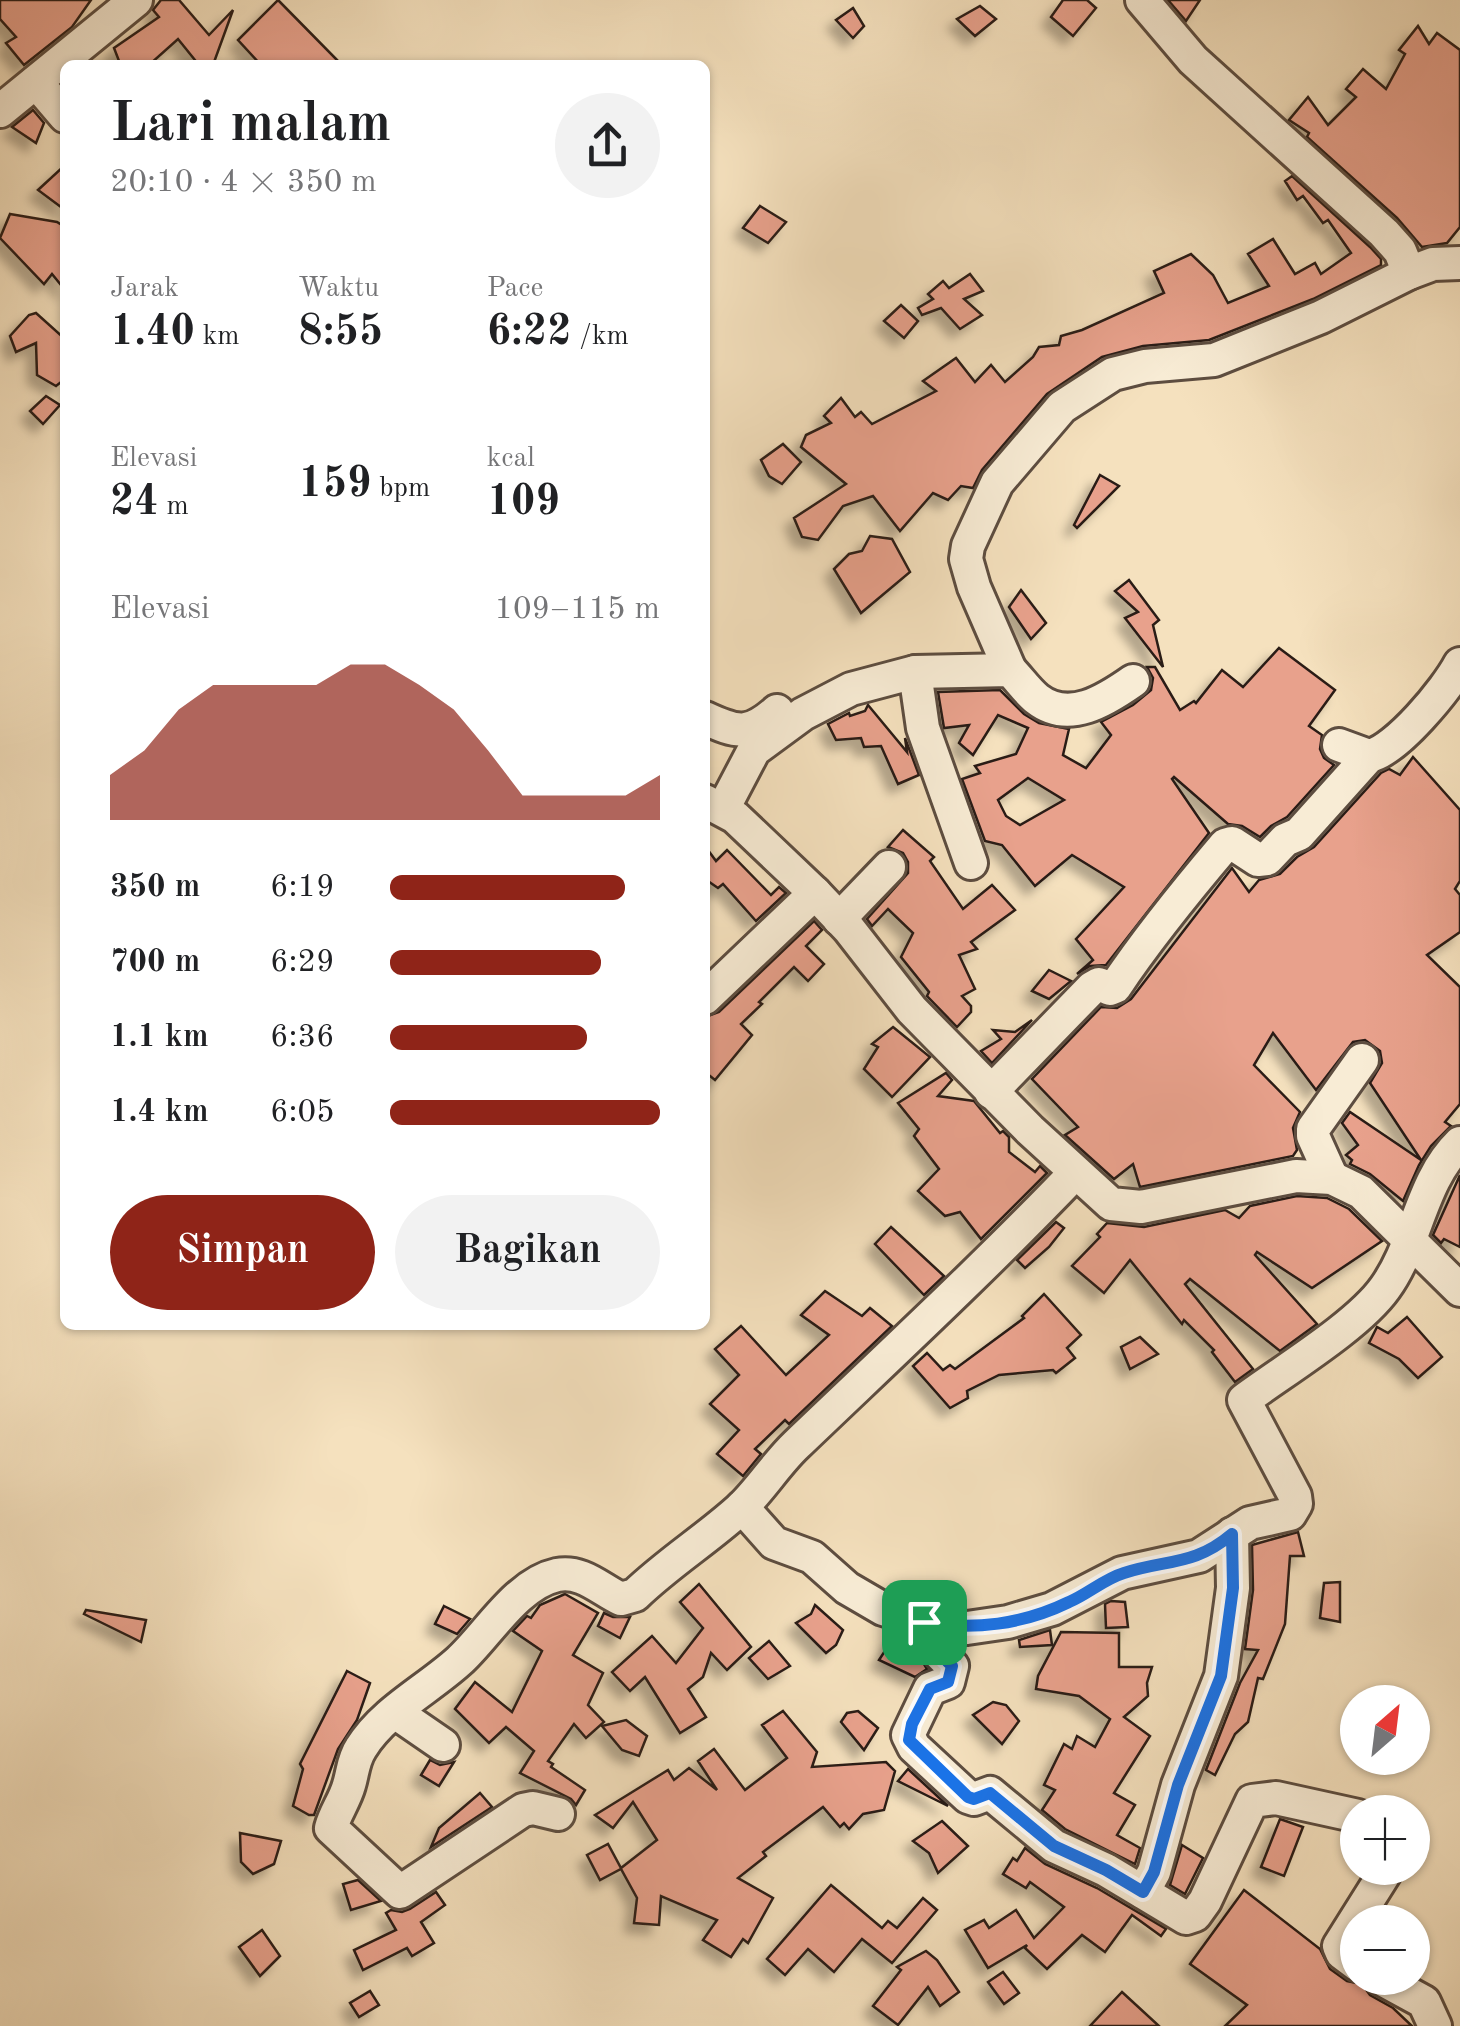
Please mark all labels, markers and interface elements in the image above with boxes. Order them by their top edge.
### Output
button: share [555,93,660,198]
text: Lari malam [110,98,391,153]
text: 20:10 · 4 × 350 m [110,167,377,199]
text: Jarak [110,275,179,303]
text: Waktu [298,275,379,303]
text: Pace [487,275,543,303]
text: 1.40 [110,312,195,354]
text: 8:55 [298,312,383,354]
text: 6:22 [487,312,572,354]
text: km [195,323,239,351]
text: /km [572,323,629,351]
text: Elevasi [110,445,197,473]
text: kcal [487,445,535,473]
text: 159 [298,464,371,506]
text: bpm [371,475,430,503]
text: 24 [110,482,159,524]
text: 109 [487,482,560,524]
text: m [159,493,189,521]
text: Elevasi [110,594,210,626]
text: 109–115 m [494,594,660,626]
text: 350 m [110,872,200,904]
text: 6:19 [270,872,335,904]
text: 700 m [110,947,200,979]
text: 6:29 [270,947,335,979]
text: 1.1 km [110,1022,209,1054]
text: 6:36 [270,1022,335,1054]
text: 1.4 km [110,1097,209,1129]
text: 6:05 [270,1097,335,1129]
button: Simpan [110,1195,375,1310]
button: Bagikan [395,1195,660,1310]
pin [882,1580,967,1665]
icon: arrive [897,1595,952,1650]
north arrow [1340,1685,1430,1775]
map controls [1340,1685,1430,1995]
button: + [1340,1795,1430,1885]
button: − [1340,1905,1430,1995]

